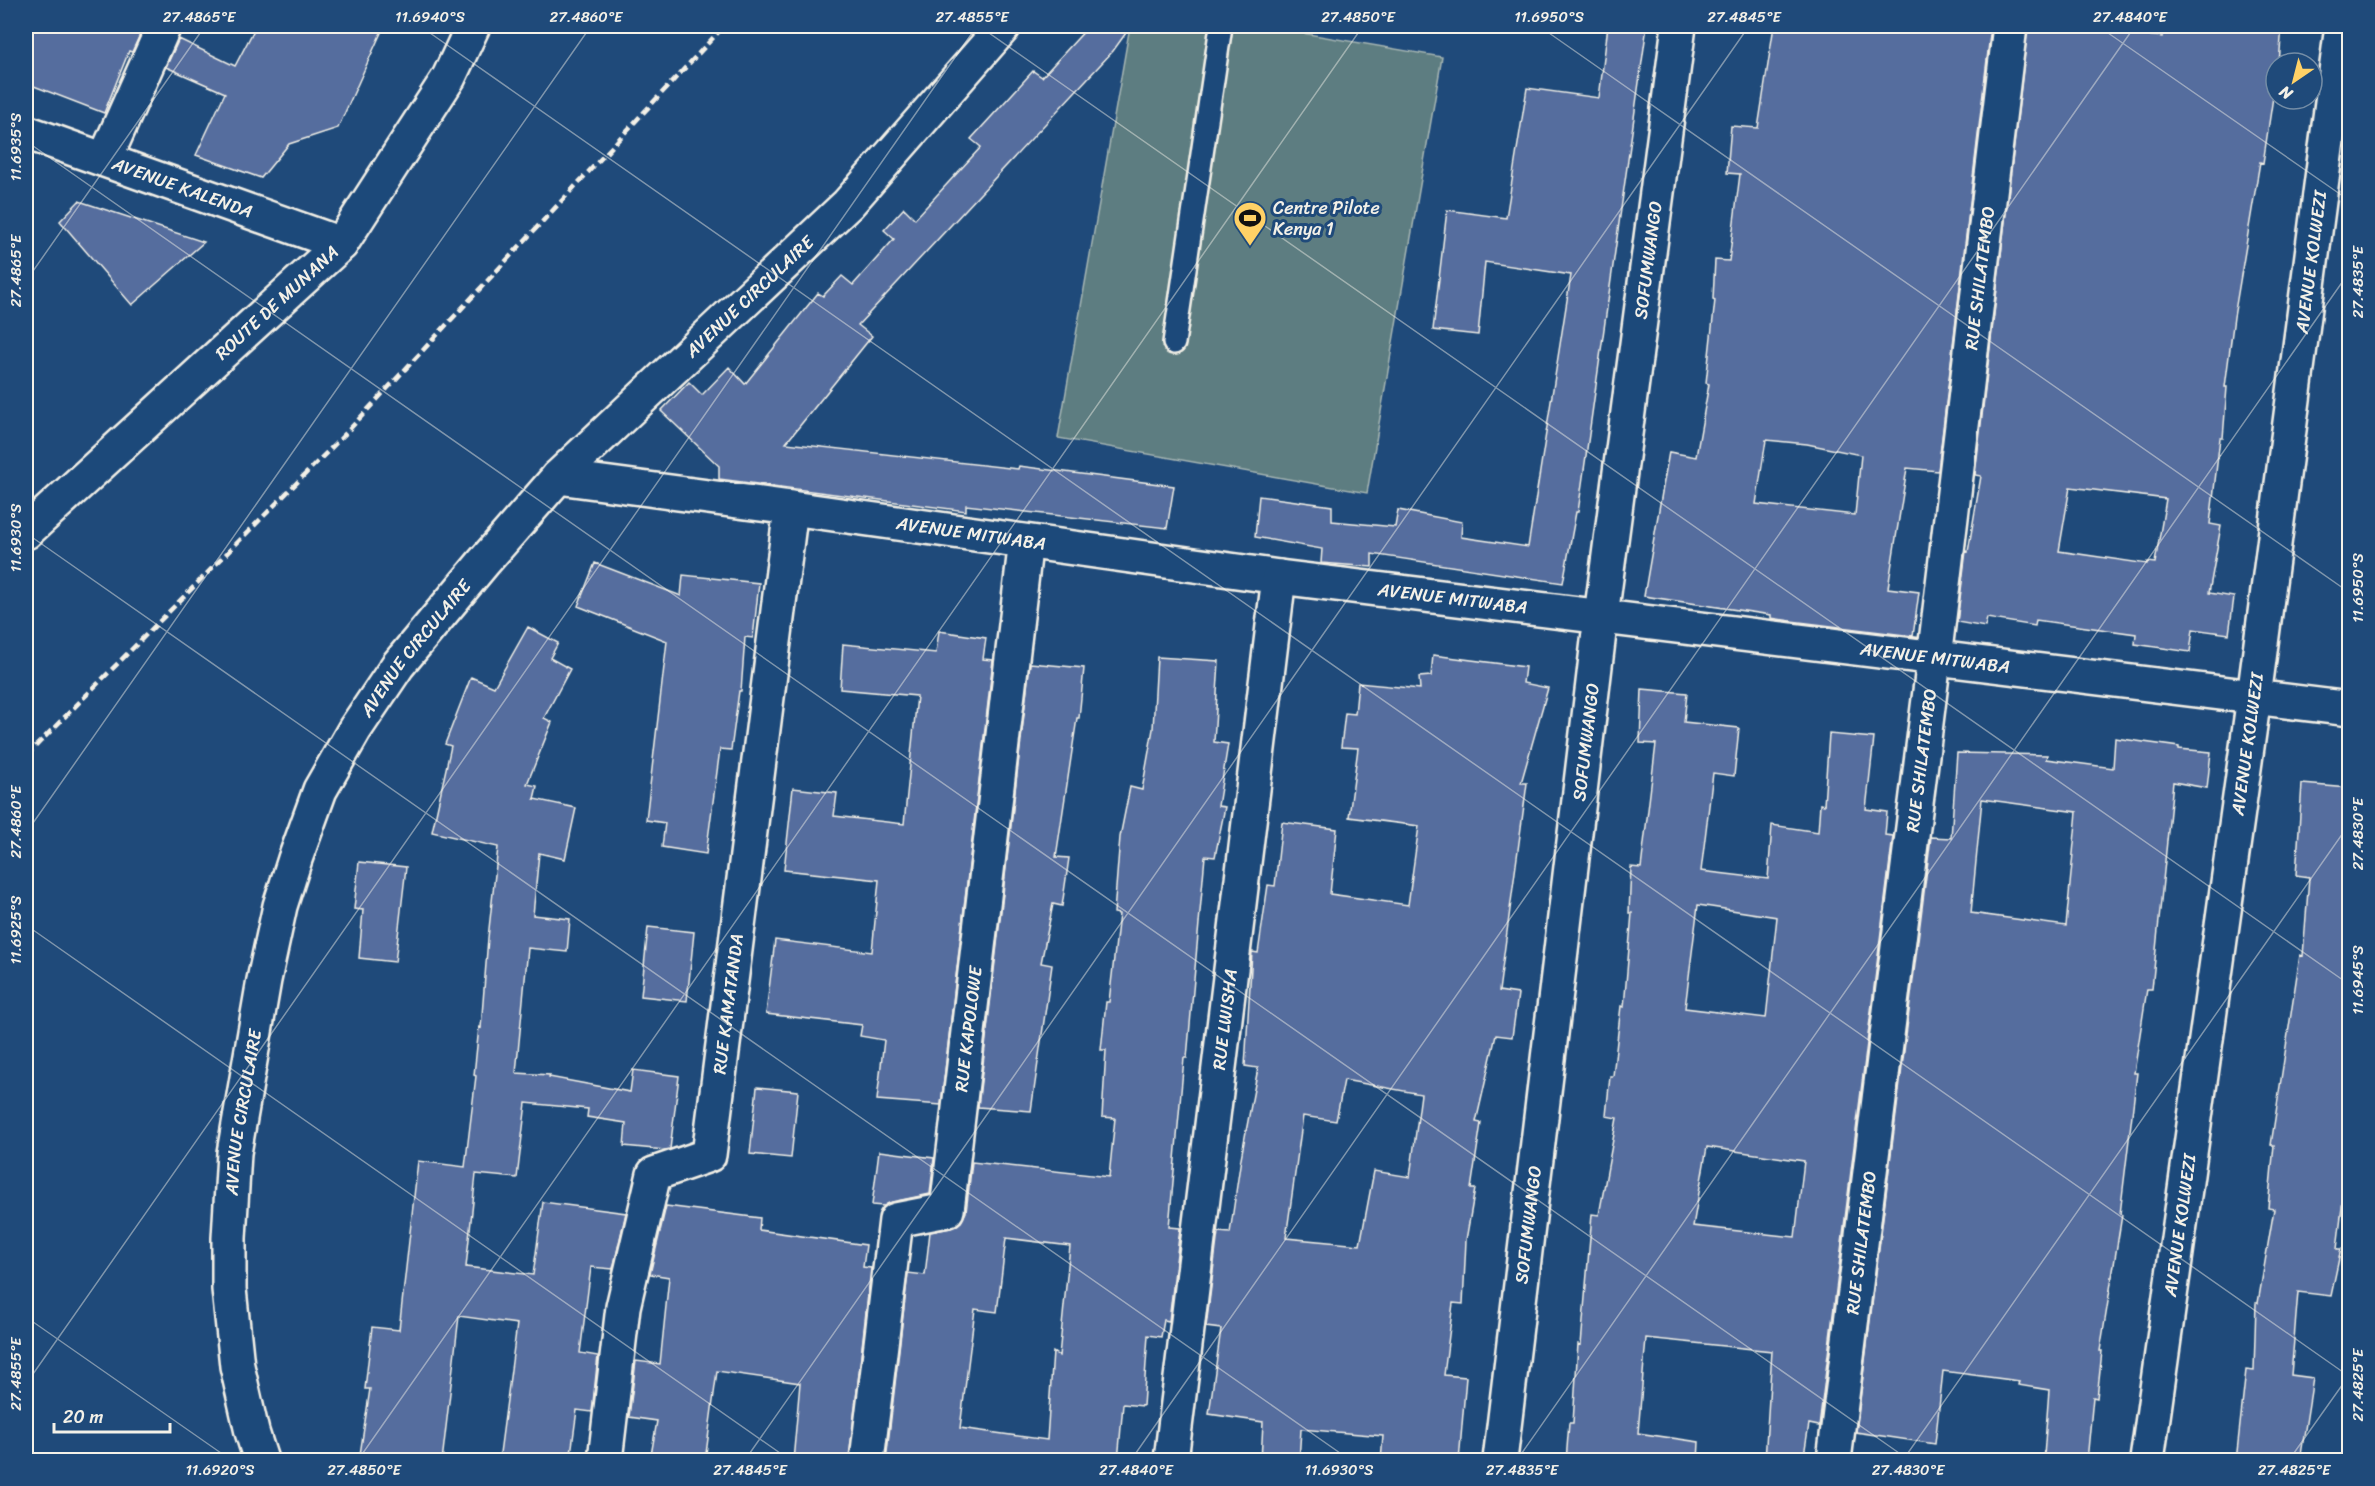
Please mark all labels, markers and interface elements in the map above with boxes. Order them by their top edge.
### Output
text: 27.4865°E [163,4,237,30]
text: 11.6940°S [395,4,465,30]
text: 27.4860°E [550,4,624,30]
text: 27.4855°E [935,4,1010,30]
text: 27.4850°E [1321,4,1396,30]
text: 11.6950°S [1514,4,1584,30]
text: 27.4845°E [1707,4,1782,30]
text: 27.4840°E [2093,4,2169,30]
north arrow [2264,51,2324,111]
text: N [2272,77,2299,109]
text: 11.6935°S [3,112,29,181]
street label: AVENUE KALENDA [107,148,257,227]
street label: AVENUE KOLWEZI [2286,187,2336,337]
place label: Centre Pilote Kenya 1 [1273,192,1380,245]
street label: SOFUMWANGO [1624,199,1672,321]
sports icon: Centre Pilote Kenya 1 [1232,200,1268,247]
street label: RUE SHILATEMBO [1955,204,2004,352]
street label: AVENUE CIRCULAIRE [677,227,822,367]
text: 27.4865°E [3,233,29,307]
street label: ROUTE DE MUNANA [207,237,347,368]
text: 27.4835°E [2345,244,2371,318]
text: 11.6930°S [3,503,29,572]
street label: AVENUE MITWABA [893,507,1048,560]
text: 11.6950°S [2345,553,2371,623]
street label: AVENUE CIRCULAIRE [351,571,480,725]
street label: AVENUE MITWABA [1375,573,1529,624]
street label: AVENUE MITWABA [1857,633,2012,683]
street label: AVENUE KOLWEZI [2221,669,2273,818]
street label: SOFUMWANGO [1563,681,1609,803]
street label: RUE SHILATEMBO [1897,687,1946,834]
text: 27.4860°E [3,784,29,858]
text: 27.4830°E [2345,796,2371,870]
text: 11.6925°S [3,895,29,964]
street label: RUE KAMATANDA [703,932,753,1076]
text: 11.6945°S [2345,945,2371,1015]
street label: RUE KAPOLOWE [945,963,992,1094]
street label: RUE LWISHA [1203,967,1247,1072]
street label: AVENUE CIRCULAIRE [215,1026,271,1197]
street label: AVENUE KOLWEZI [2154,1150,2206,1300]
street label: SOFUMWANGO [1505,1164,1551,1286]
street label: RUE SHILATEMBO [1836,1169,1886,1316]
text: 27.4855°E [3,1336,29,1411]
text: 27.4825°E [2345,1347,2371,1421]
scale bar [54,1396,170,1434]
text: 20 m [63,1401,103,1433]
text: 11.6920°S [185,1457,255,1483]
text: 27.4850°E [327,1457,402,1483]
text: 27.4845°E [713,1457,788,1483]
text: 27.4840°E [1099,1457,1175,1483]
text: 11.6930°S [1305,1457,1374,1483]
text: 27.4835°E [1486,1457,1560,1483]
text: 27.4830°E [1872,1457,1946,1483]
text: 27.4825°E [2258,1457,2332,1483]

